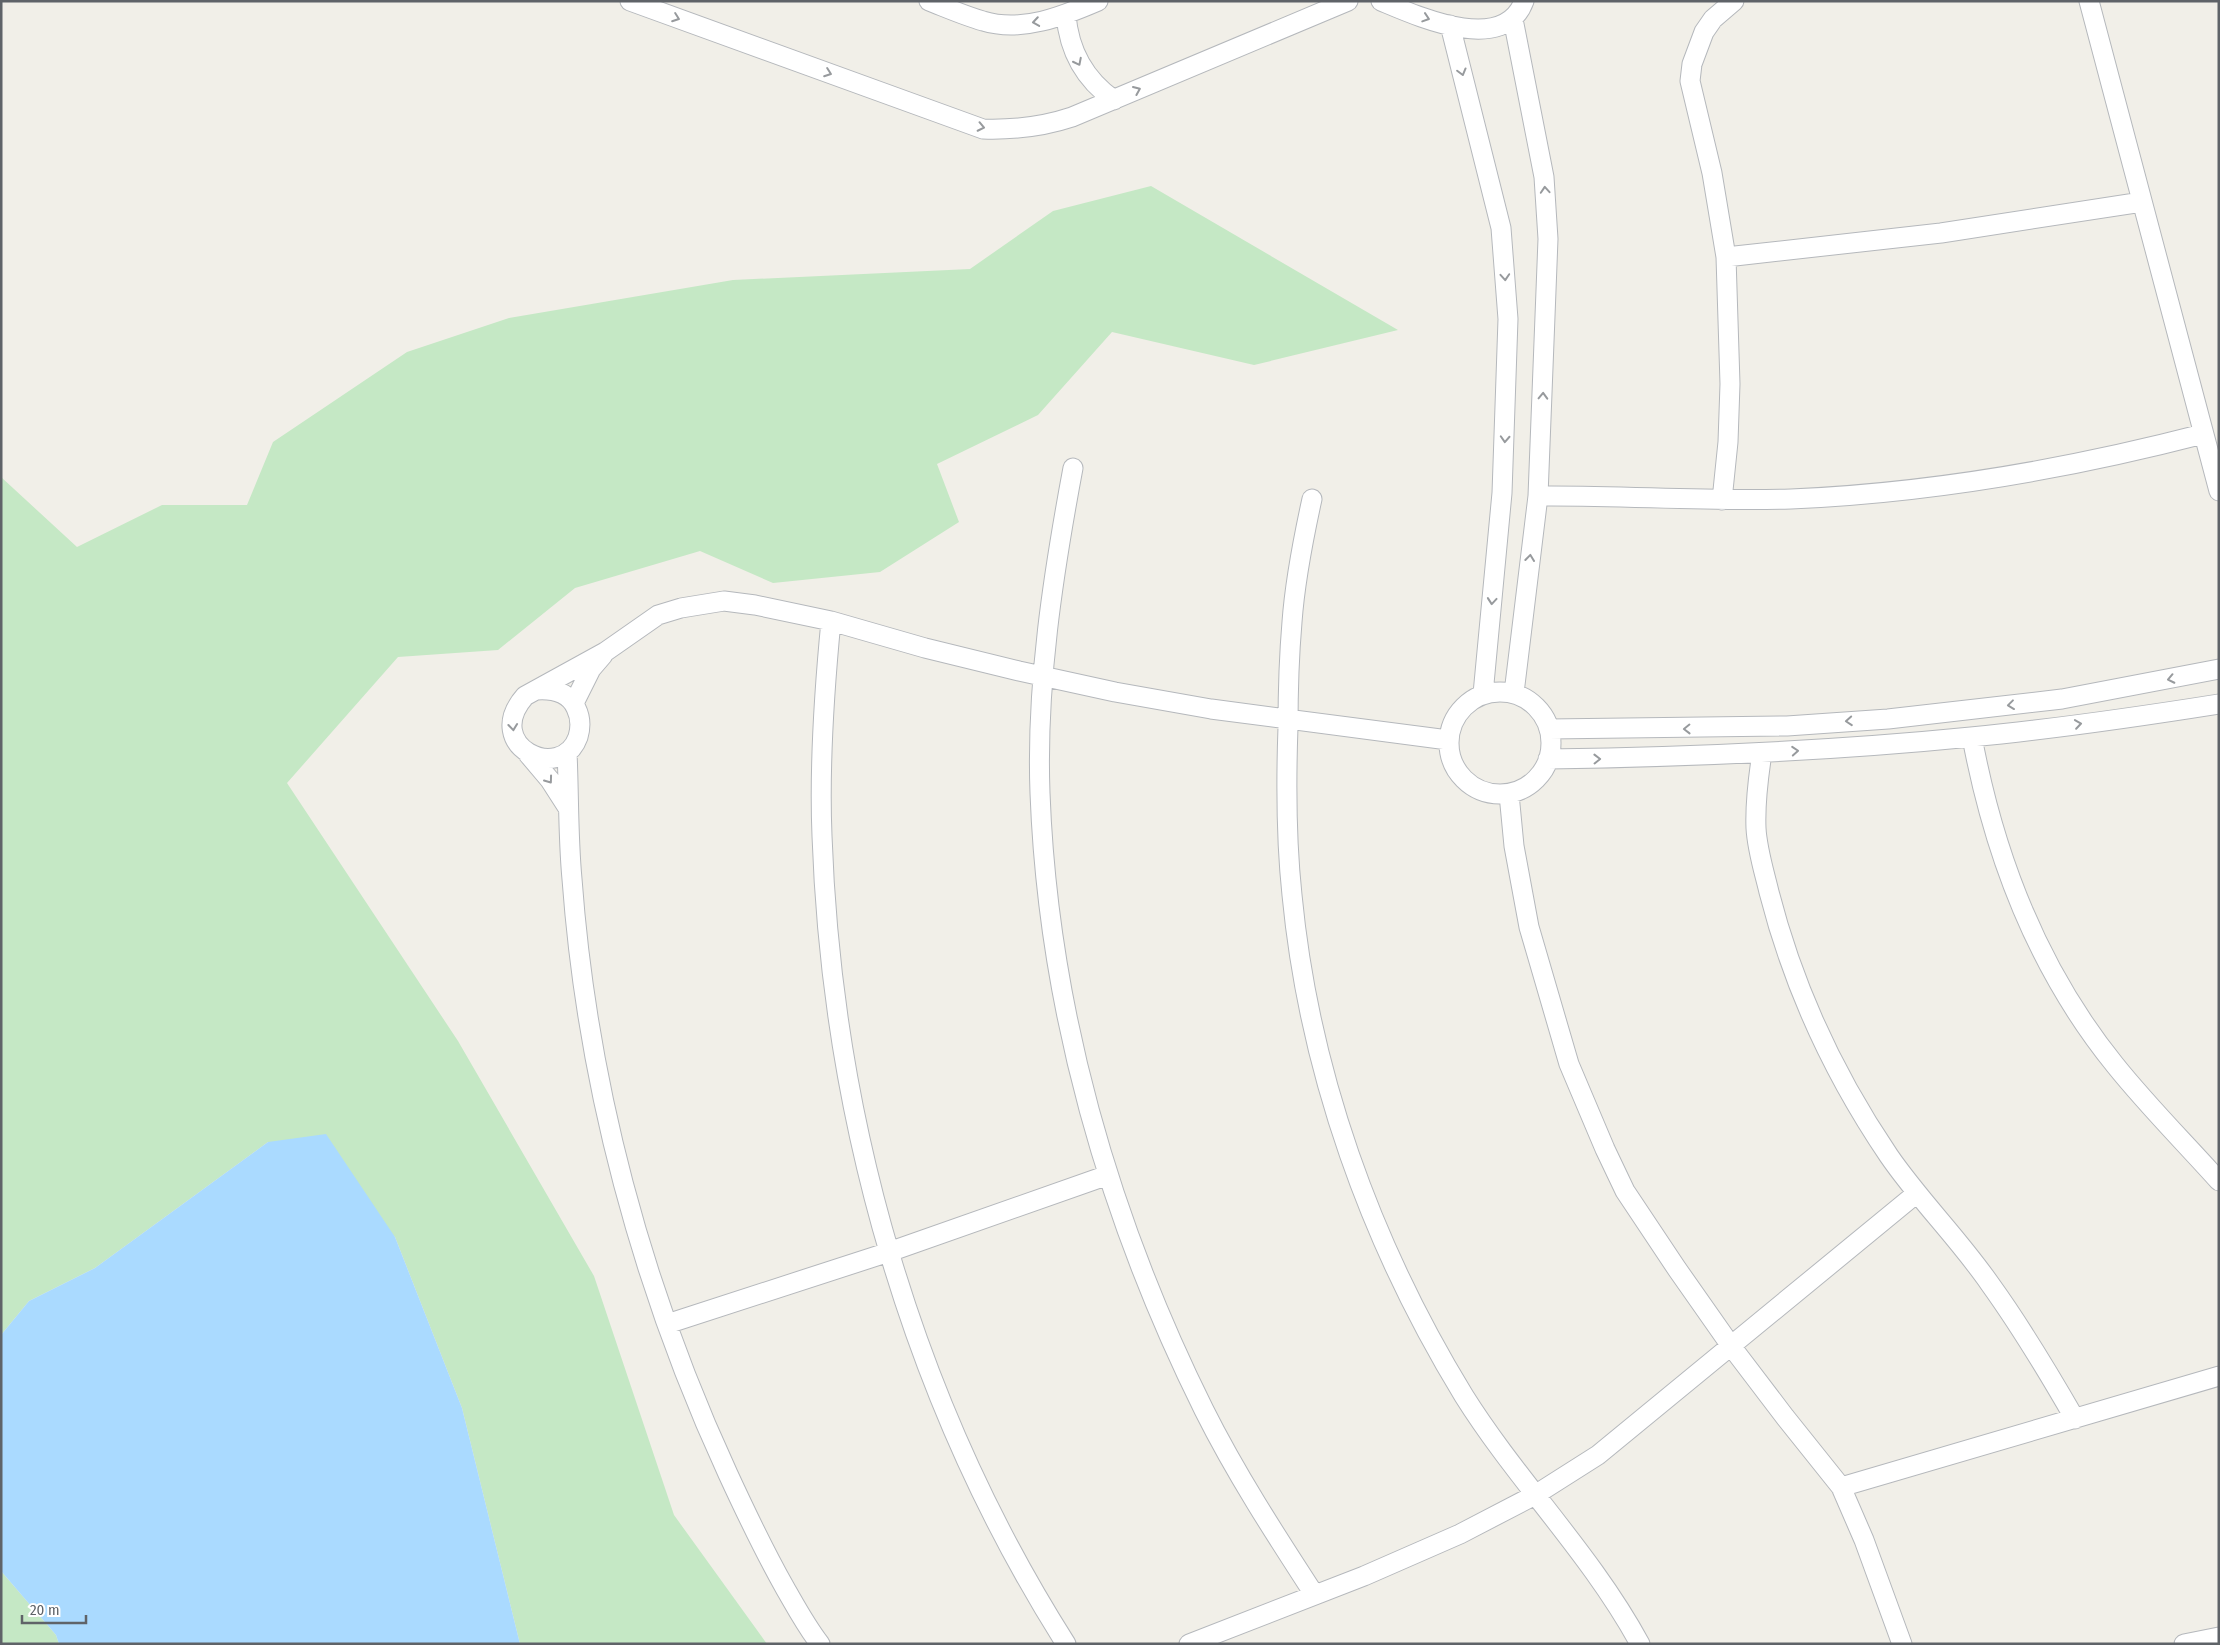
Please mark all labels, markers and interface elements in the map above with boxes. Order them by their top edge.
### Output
one-way arrow [671,12,679,22]
one-way arrow [1422,13,1430,23]
one-way arrow [1031,17,1040,27]
one-way arrow [1072,56,1082,65]
one-way arrow [824,67,832,77]
one-way arrow [1456,68,1467,77]
one-way arrow [1132,86,1141,97]
one-way arrow [977,121,986,132]
one-way arrow [1539,186,1550,194]
one-way arrow [1499,273,1510,281]
one-way arrow [1538,392,1549,400]
one-way arrow [1499,436,1510,444]
one-way arrow [1525,554,1535,562]
one-way arrow [1486,598,1497,606]
one-way arrow [2167,673,2175,683]
one-way arrow [2006,699,2014,710]
one-way arrow [1845,716,1853,727]
one-way arrow [2074,720,2083,730]
one-way arrow [507,723,518,731]
one-way arrow [1683,723,1691,734]
one-way arrow [1791,746,1799,757]
one-way arrow [1593,753,1601,764]
one-way arrow [544,774,552,783]
scale bar [22,1592,86,1624]
text: 20 m [30,1601,60,1619]

